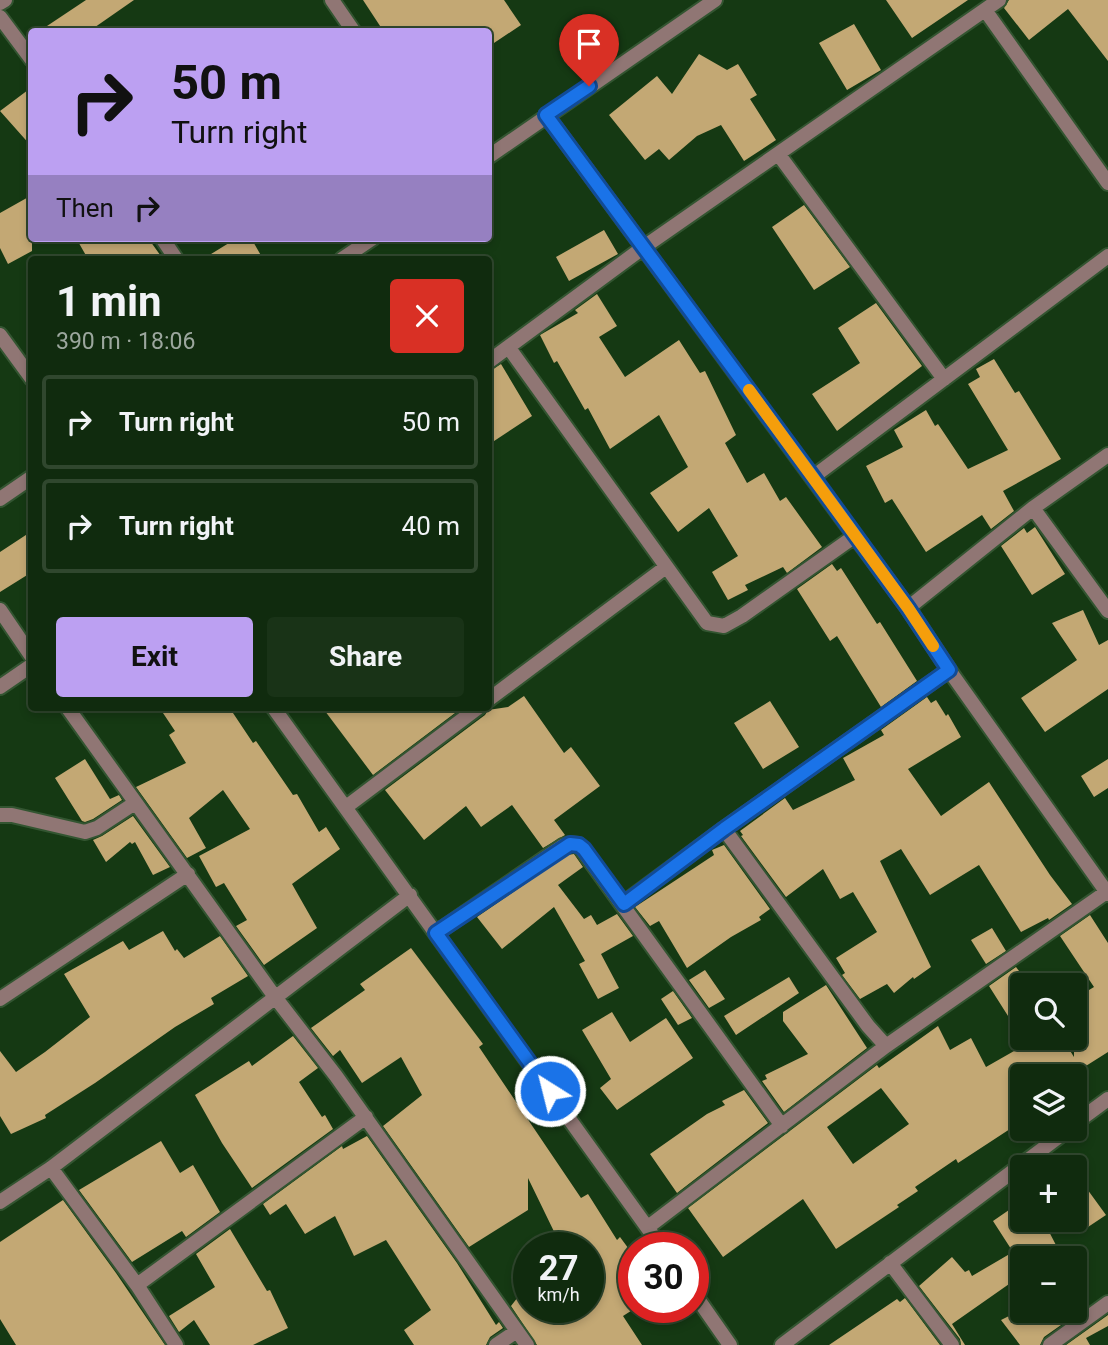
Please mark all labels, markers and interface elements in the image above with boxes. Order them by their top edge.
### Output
pin [559,14,619,86]
icon: arrive [570,25,608,63]
text: 50 m [171,54,282,111]
icon: right [56,56,147,147]
text: Turn right [171,113,307,151]
icon: right [128,189,166,227]
text: Then [56,193,114,223]
text: 1 min [56,277,162,326]
button: close [390,279,464,353]
text: 390 m · 18:06 [56,328,195,355]
icon: right [60,403,98,441]
text: Turn right [119,407,234,437]
text: 50 m [402,407,460,437]
icon: right [60,507,98,545]
text: Turn right [119,511,234,541]
text: 40 m [402,511,460,541]
button: Exit [56,617,253,697]
button: Share [267,617,464,697]
map controls [1010,973,1087,1323]
button: search [1010,973,1087,1050]
position arrow [513,1054,587,1128]
button: layers [1010,1064,1087,1141]
button: + [1010,1155,1087,1232]
speed limit sign: 30 [618,1232,709,1323]
button: − [1010,1246,1087,1323]
text: 27 [538,1248,579,1289]
text: km/h [537,1284,580,1305]

